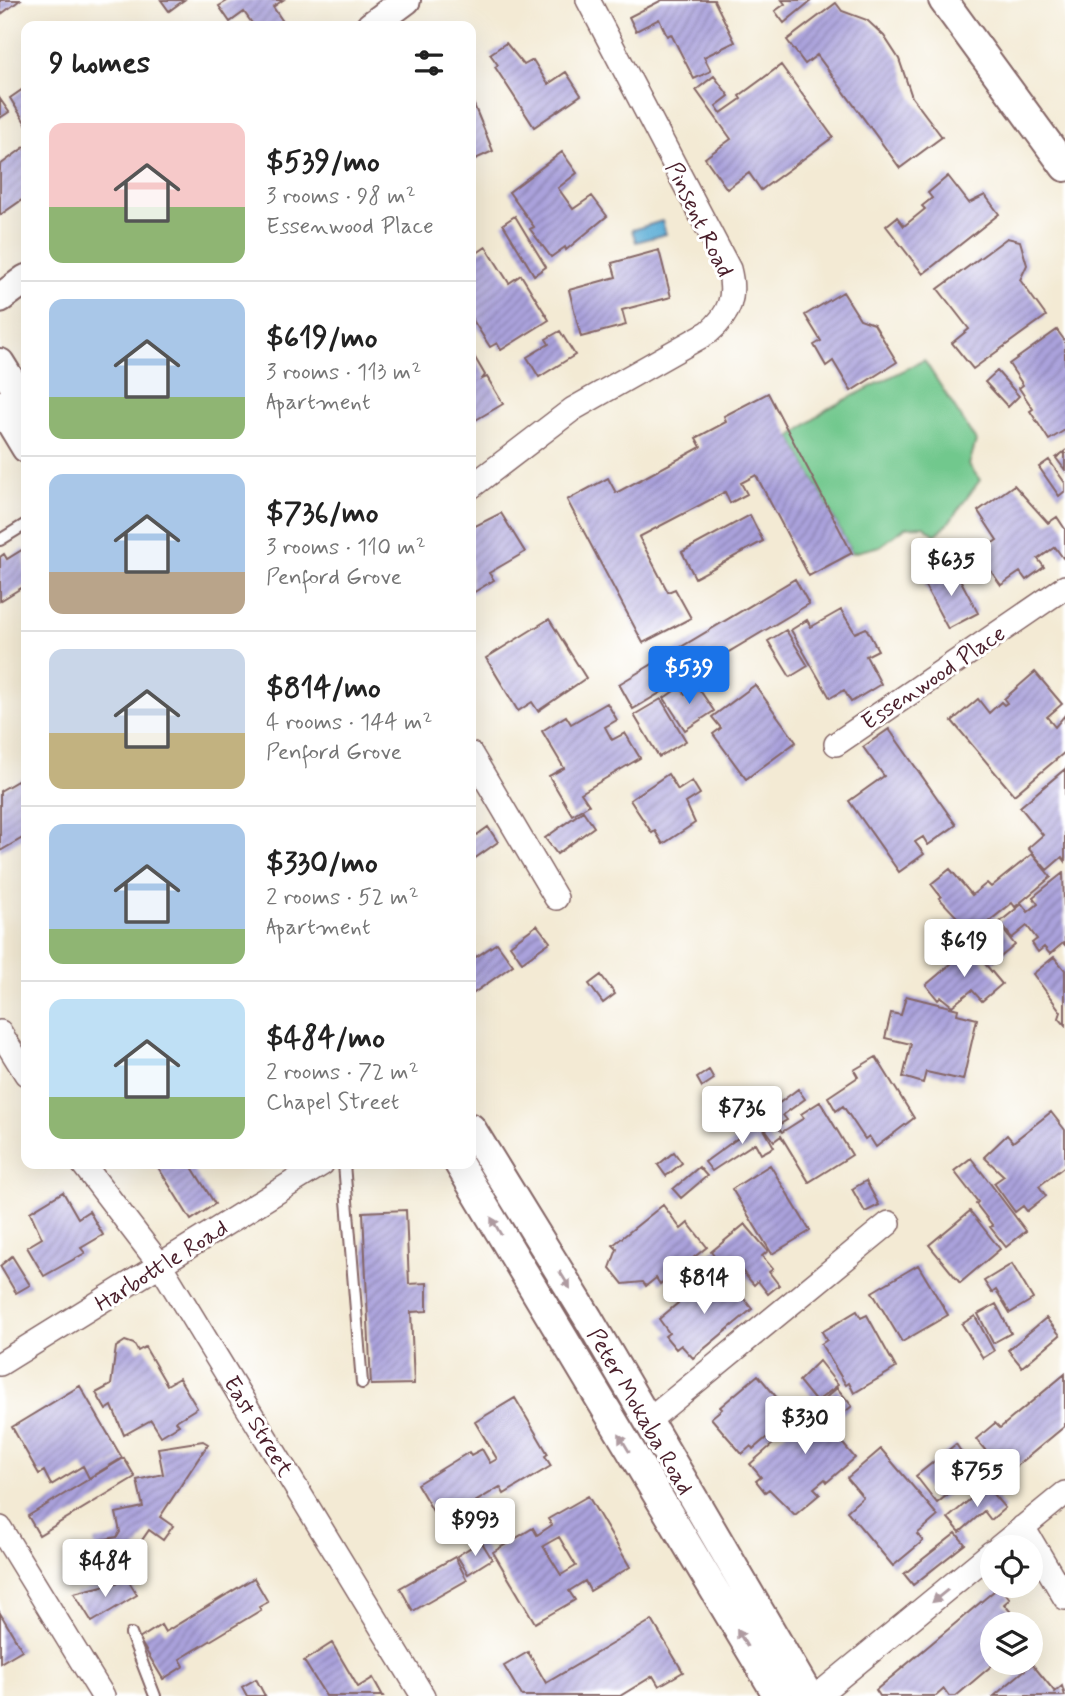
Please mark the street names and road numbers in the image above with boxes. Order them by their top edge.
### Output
street label: Pinsent Road [657,157,739,282]
street label: Essenwood Place [856,619,1012,738]
street label: Harbottle Road [90,1214,234,1320]
street label: Peter Mokaba Road [579,1323,699,1501]
street label: East Street [215,1371,299,1483]

